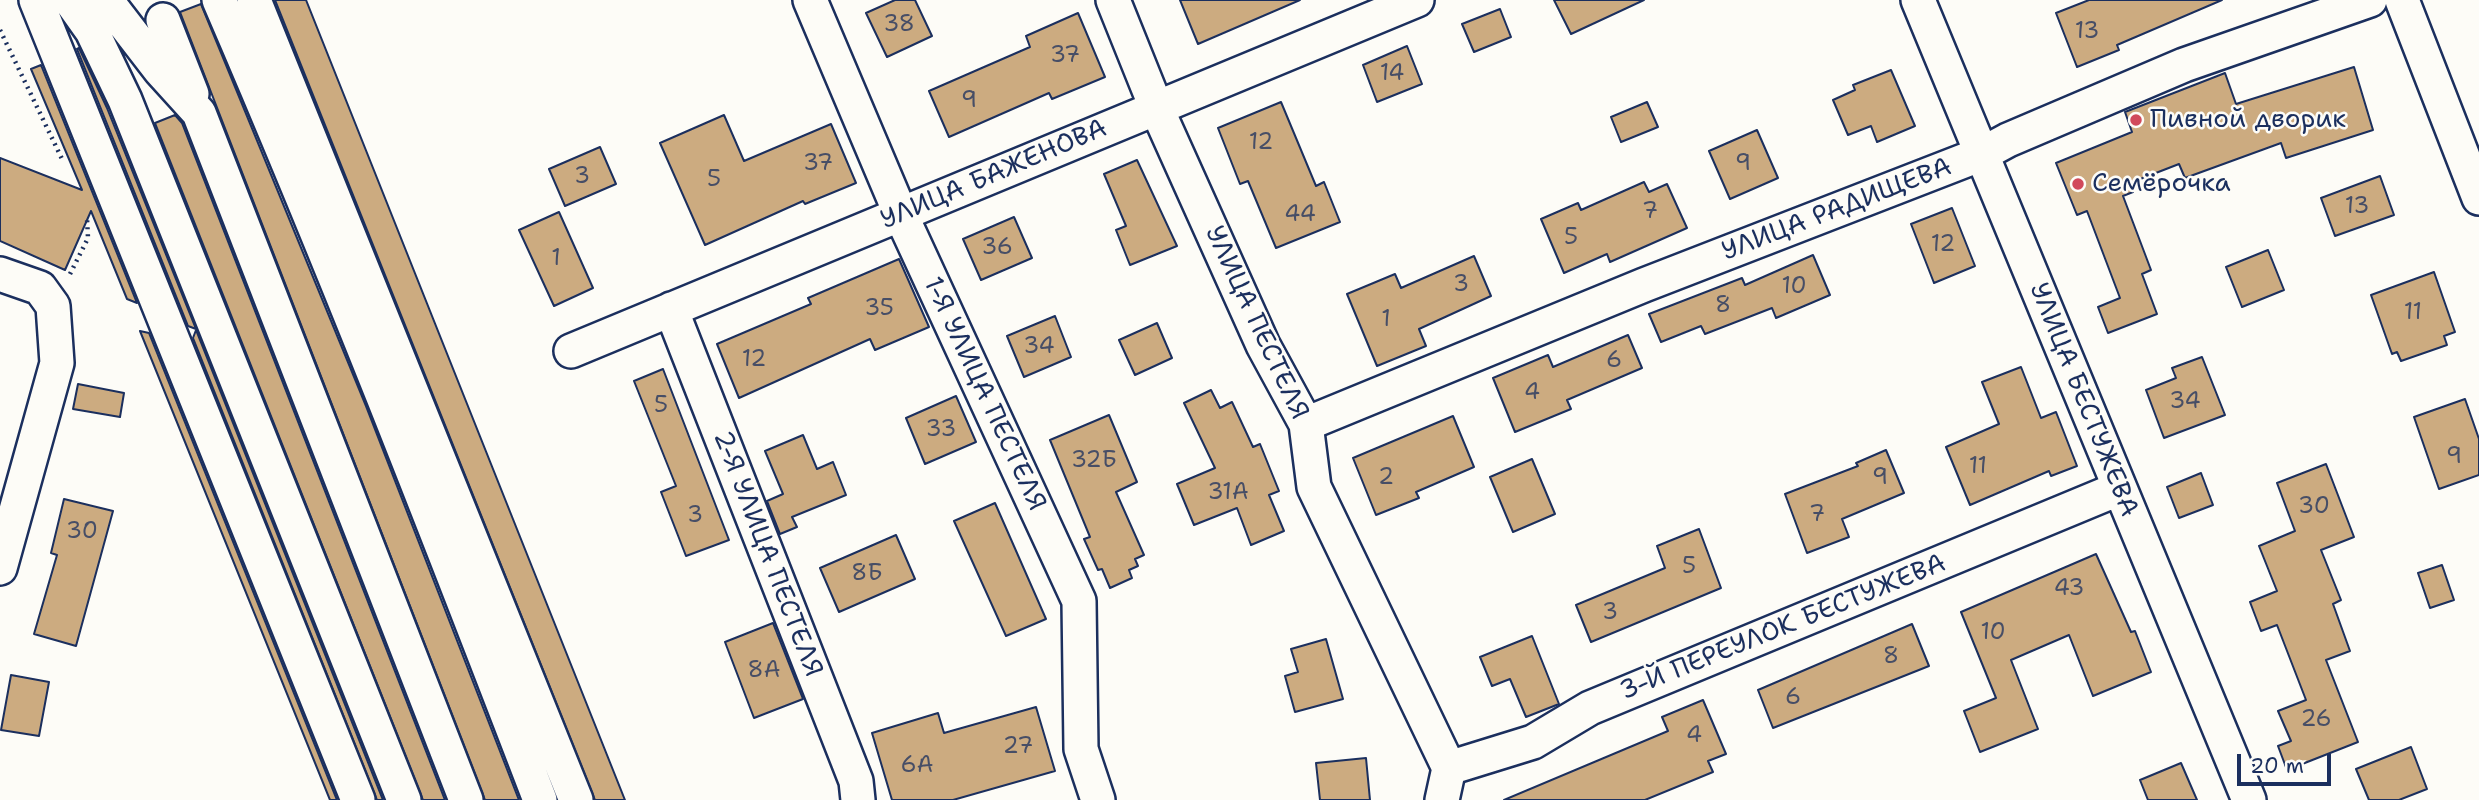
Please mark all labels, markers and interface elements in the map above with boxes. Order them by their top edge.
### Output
house number: 38 [883,11,915,39]
house number: 13 [2075,18,2099,46]
house number: 37 [1050,42,1080,70]
house number: 14 [1380,60,1404,88]
house number: 9 [961,87,977,115]
place label: Пивной дворик [2150,104,2346,136]
marker: Пивной дворик [2128,112,2144,128]
street label: УЛИЦА БАЖЕНОВА [876,113,1112,237]
house number: 12 [1249,129,1273,157]
house number: 37 [803,150,833,178]
house number: 9 [1735,150,1751,178]
street label: УЛИЦА РАДИЩЕВА [1718,152,1956,268]
house number: 3 [574,163,590,191]
house number: 5 [707,166,721,194]
place label: Семёрочка [2092,168,2231,200]
marker: Семёрочка [2070,176,2086,192]
house number: 13 [2345,193,2369,221]
house number: 7 [1642,198,1658,226]
house number: 44 [1284,201,1316,229]
street label: УЛИЦА ПЕСТЕЛЯ [1198,221,1314,425]
house number: 5 [1564,224,1578,252]
house number: 12 [1931,231,1955,259]
house number: 36 [981,234,1013,262]
house number: 1 [551,245,561,273]
house number: 3 [1453,271,1469,299]
street label: 1-Я УЛИЦА ПЕСТЕЛЯ [916,272,1052,516]
house number: 10 [1781,273,1807,301]
street label: УЛИЦА БЕСТУЖЕВА [2022,279,2144,521]
house number: 8 [1715,292,1731,320]
house number: 35 [864,295,894,323]
house number: 11 [2404,299,2422,327]
house number: 1 [1381,306,1391,334]
house number: 34 [1023,333,1055,361]
house number: 12 [742,346,766,374]
house number: 6 [1606,347,1622,375]
house number: 4 [1524,379,1540,407]
house number: 34 [2169,388,2201,416]
house number: 5 [654,392,668,420]
house number: 33 [926,416,956,444]
street label: 2-Я УЛИЦА ПЕСТЕЛЯ [706,427,828,681]
house number: 9 [2446,443,2462,471]
house number: 32Б [1071,447,1117,475]
house number: 11 [1969,453,1987,481]
house number: 2 [1378,464,1394,492]
house number: 9 [1872,464,1888,492]
house number: 31А [1207,479,1249,507]
house number: 30 [2298,493,2330,521]
house number: 7 [1809,501,1825,529]
house number: 3 [687,502,703,530]
house number: 30 [66,518,98,546]
street label: 3-Й ПЕРЕУЛОК БЕСТУЖЕВА [1615,548,1951,708]
house number: 5 [1682,553,1696,581]
house number: 8Б [851,560,883,588]
house number: 43 [2054,575,2084,603]
house number: 3 [1602,599,1618,627]
house number: 10 [1980,619,2006,647]
house number: 8 [1883,643,1899,671]
house number: 8А [748,657,780,685]
house number: 6 [1785,684,1801,712]
house number: 26 [2300,706,2332,734]
house number: 4 [1686,722,1702,750]
house number: 27 [1003,733,1033,761]
scale bar [2241,740,2336,784]
house number: 6А [901,752,933,780]
text: 20 m [2250,752,2304,780]

